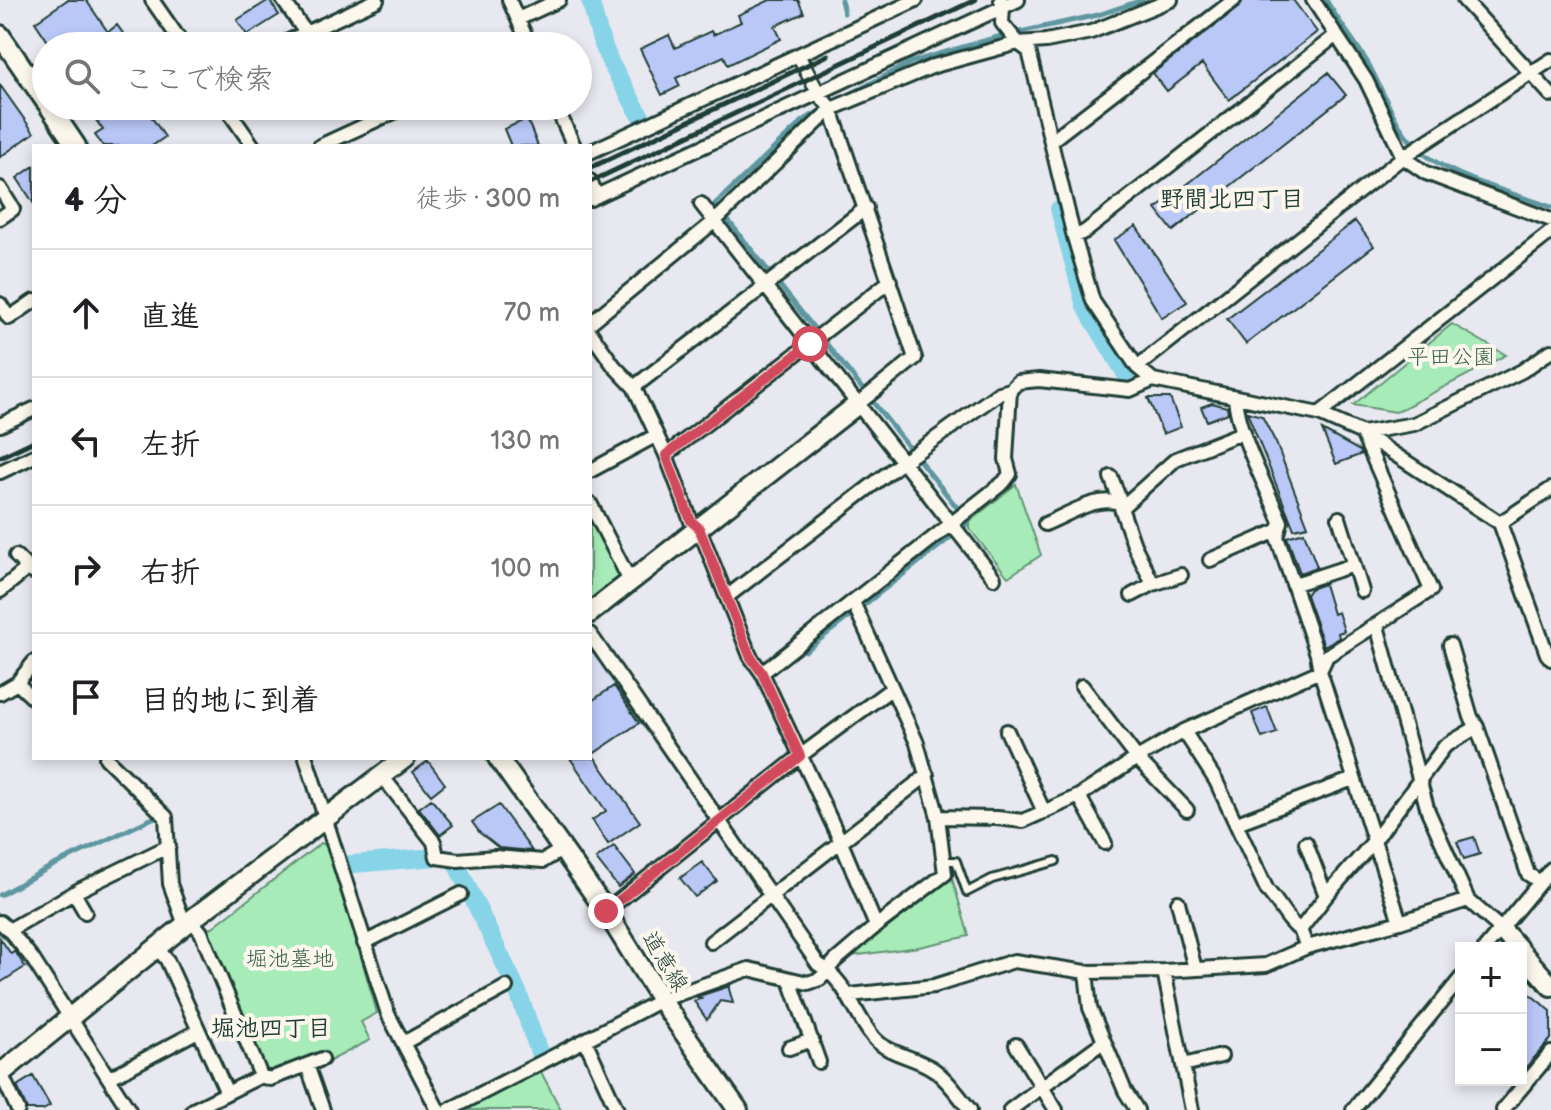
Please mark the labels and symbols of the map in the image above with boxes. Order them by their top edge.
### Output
district label: 野間北四丁目 [1160,185,1304,214]
route start [792,326,828,362]
park label: 平田公園 [1407,344,1495,371]
route end [588,893,624,929]
street label: 道意線 [636,927,694,997]
park label: 堀池墓地 [246,946,334,973]
district label: 堀池四丁目 [211,1014,331,1043]

